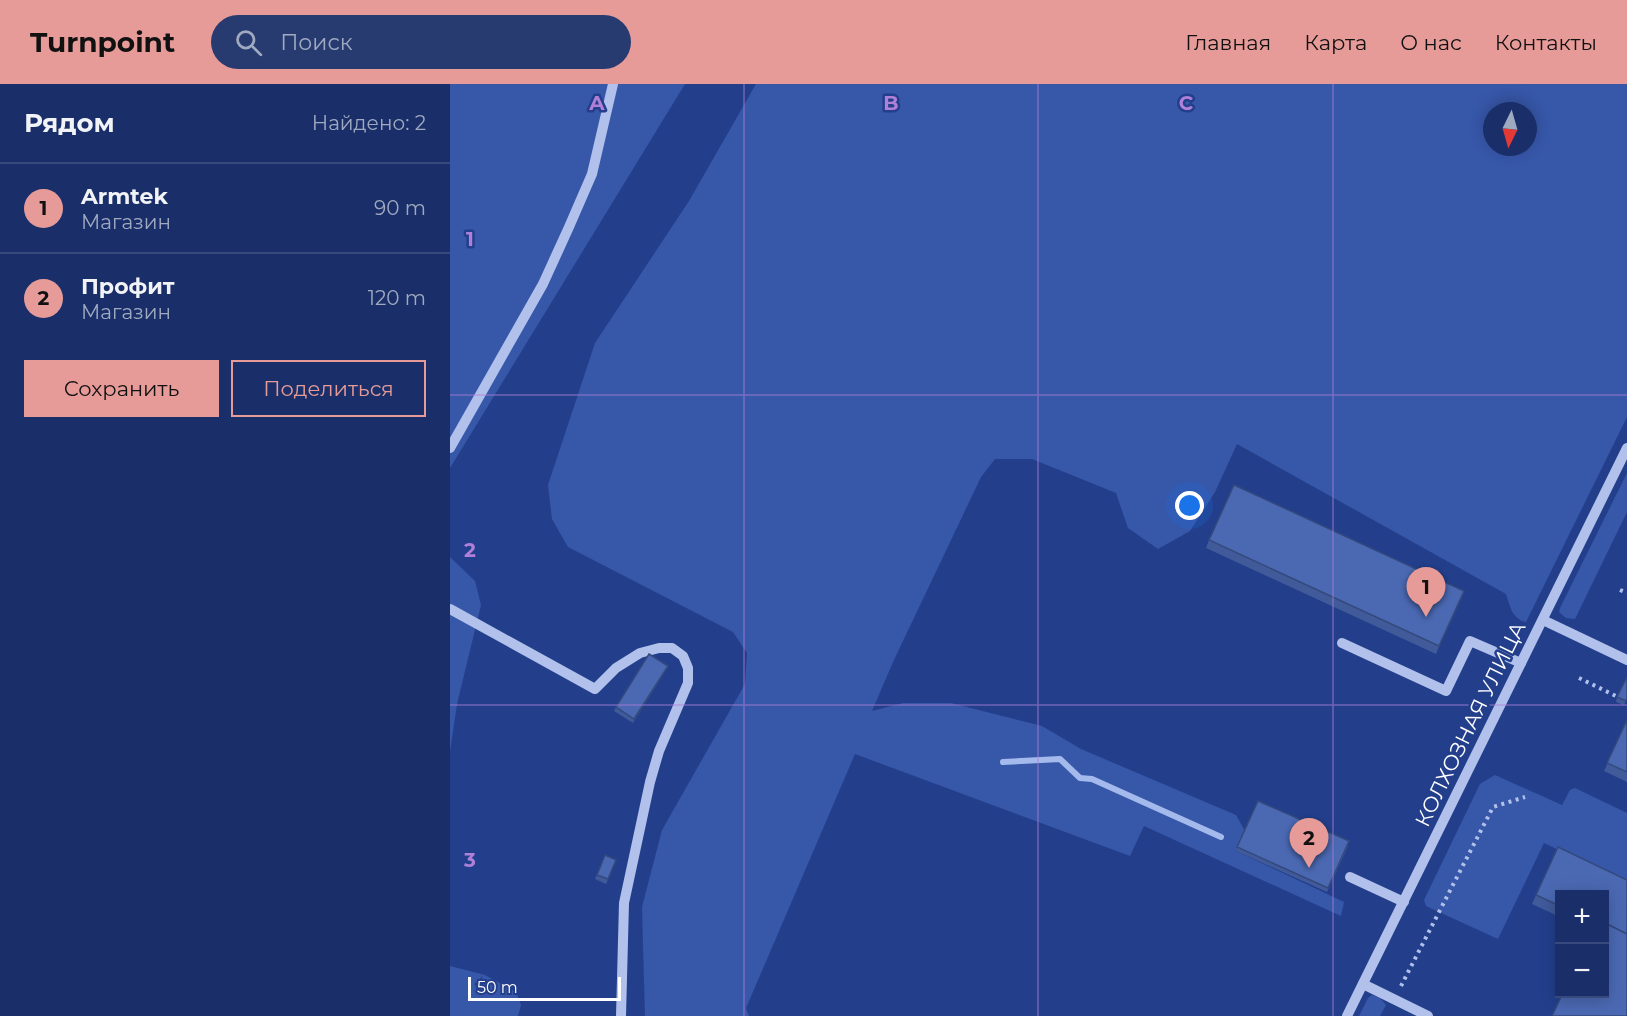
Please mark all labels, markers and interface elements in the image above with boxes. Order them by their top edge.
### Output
search box [211,15,631,69]
text: Turnpoint [30,25,175,59]
icon: search [232,26,265,59]
text: Поиск [280,29,353,56]
text: Главная [1185,30,1271,55]
text: Карта [1304,30,1367,55]
text: О нас [1400,30,1462,55]
text: Контакты [1495,30,1597,55]
text: A [588,91,605,115]
text: B [883,91,899,115]
text: C [1179,91,1194,115]
north arrow [1483,102,1537,156]
text: Рядом [24,107,115,139]
text: Найдено: 2 [312,111,426,135]
text: Armtek [81,183,168,210]
text: 1 [40,196,47,220]
text: 90 m [374,196,426,220]
text: Магазин [81,210,171,234]
text: 1 [466,227,474,251]
text: Профит [81,273,175,300]
text: 2 [38,286,49,310]
text: 120 m [368,286,426,310]
text: Магазин [81,300,171,324]
button: Сохранить [24,360,219,417]
button: Поделиться [231,360,426,417]
your location [1175,491,1204,520]
text: 2 [464,538,476,562]
pin: 1 [1406,568,1446,617]
street label: КОЛХОЗНАЯ УЛИЦА [1409,617,1531,831]
pin: 2 [1290,818,1328,868]
text: 3 [463,848,476,872]
map controls [1555,890,1609,998]
button: + [1555,890,1609,944]
button: − [1555,944,1609,998]
scale bar [468,974,621,1002]
text: 50 m [477,978,518,997]

